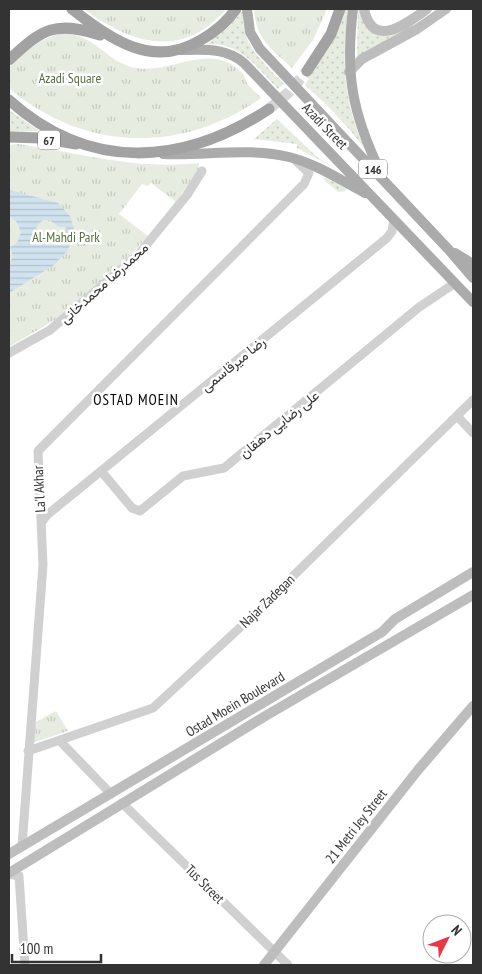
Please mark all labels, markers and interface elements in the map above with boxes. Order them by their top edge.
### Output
park label: Azadi Square [39,69,101,87]
street label: Azadi Street [298,99,352,153]
road number: 67 [38,130,60,150]
road number: 146 [359,160,387,178]
park label: Al-Mahdi Park [32,228,100,246]
street label: محمدرضا محمدخانی [56,238,152,328]
street label: رضا میرقاسمی [197,332,269,396]
street label: علی رضایی دهقان [235,386,323,462]
district label: OSTAD MOEIN [93,390,179,409]
street label: La'l Akhar [29,465,49,513]
street label: Najar Zadegan [236,570,298,632]
street label: Ostad Moein Boulevard [182,667,288,741]
street label: 21 Metri Jey Street [321,785,391,867]
street label: Tus Street [182,861,228,907]
north arrow [422,914,472,964]
text: N [447,921,466,939]
scale bar [12,932,101,964]
text: 100 m [20,939,53,958]

